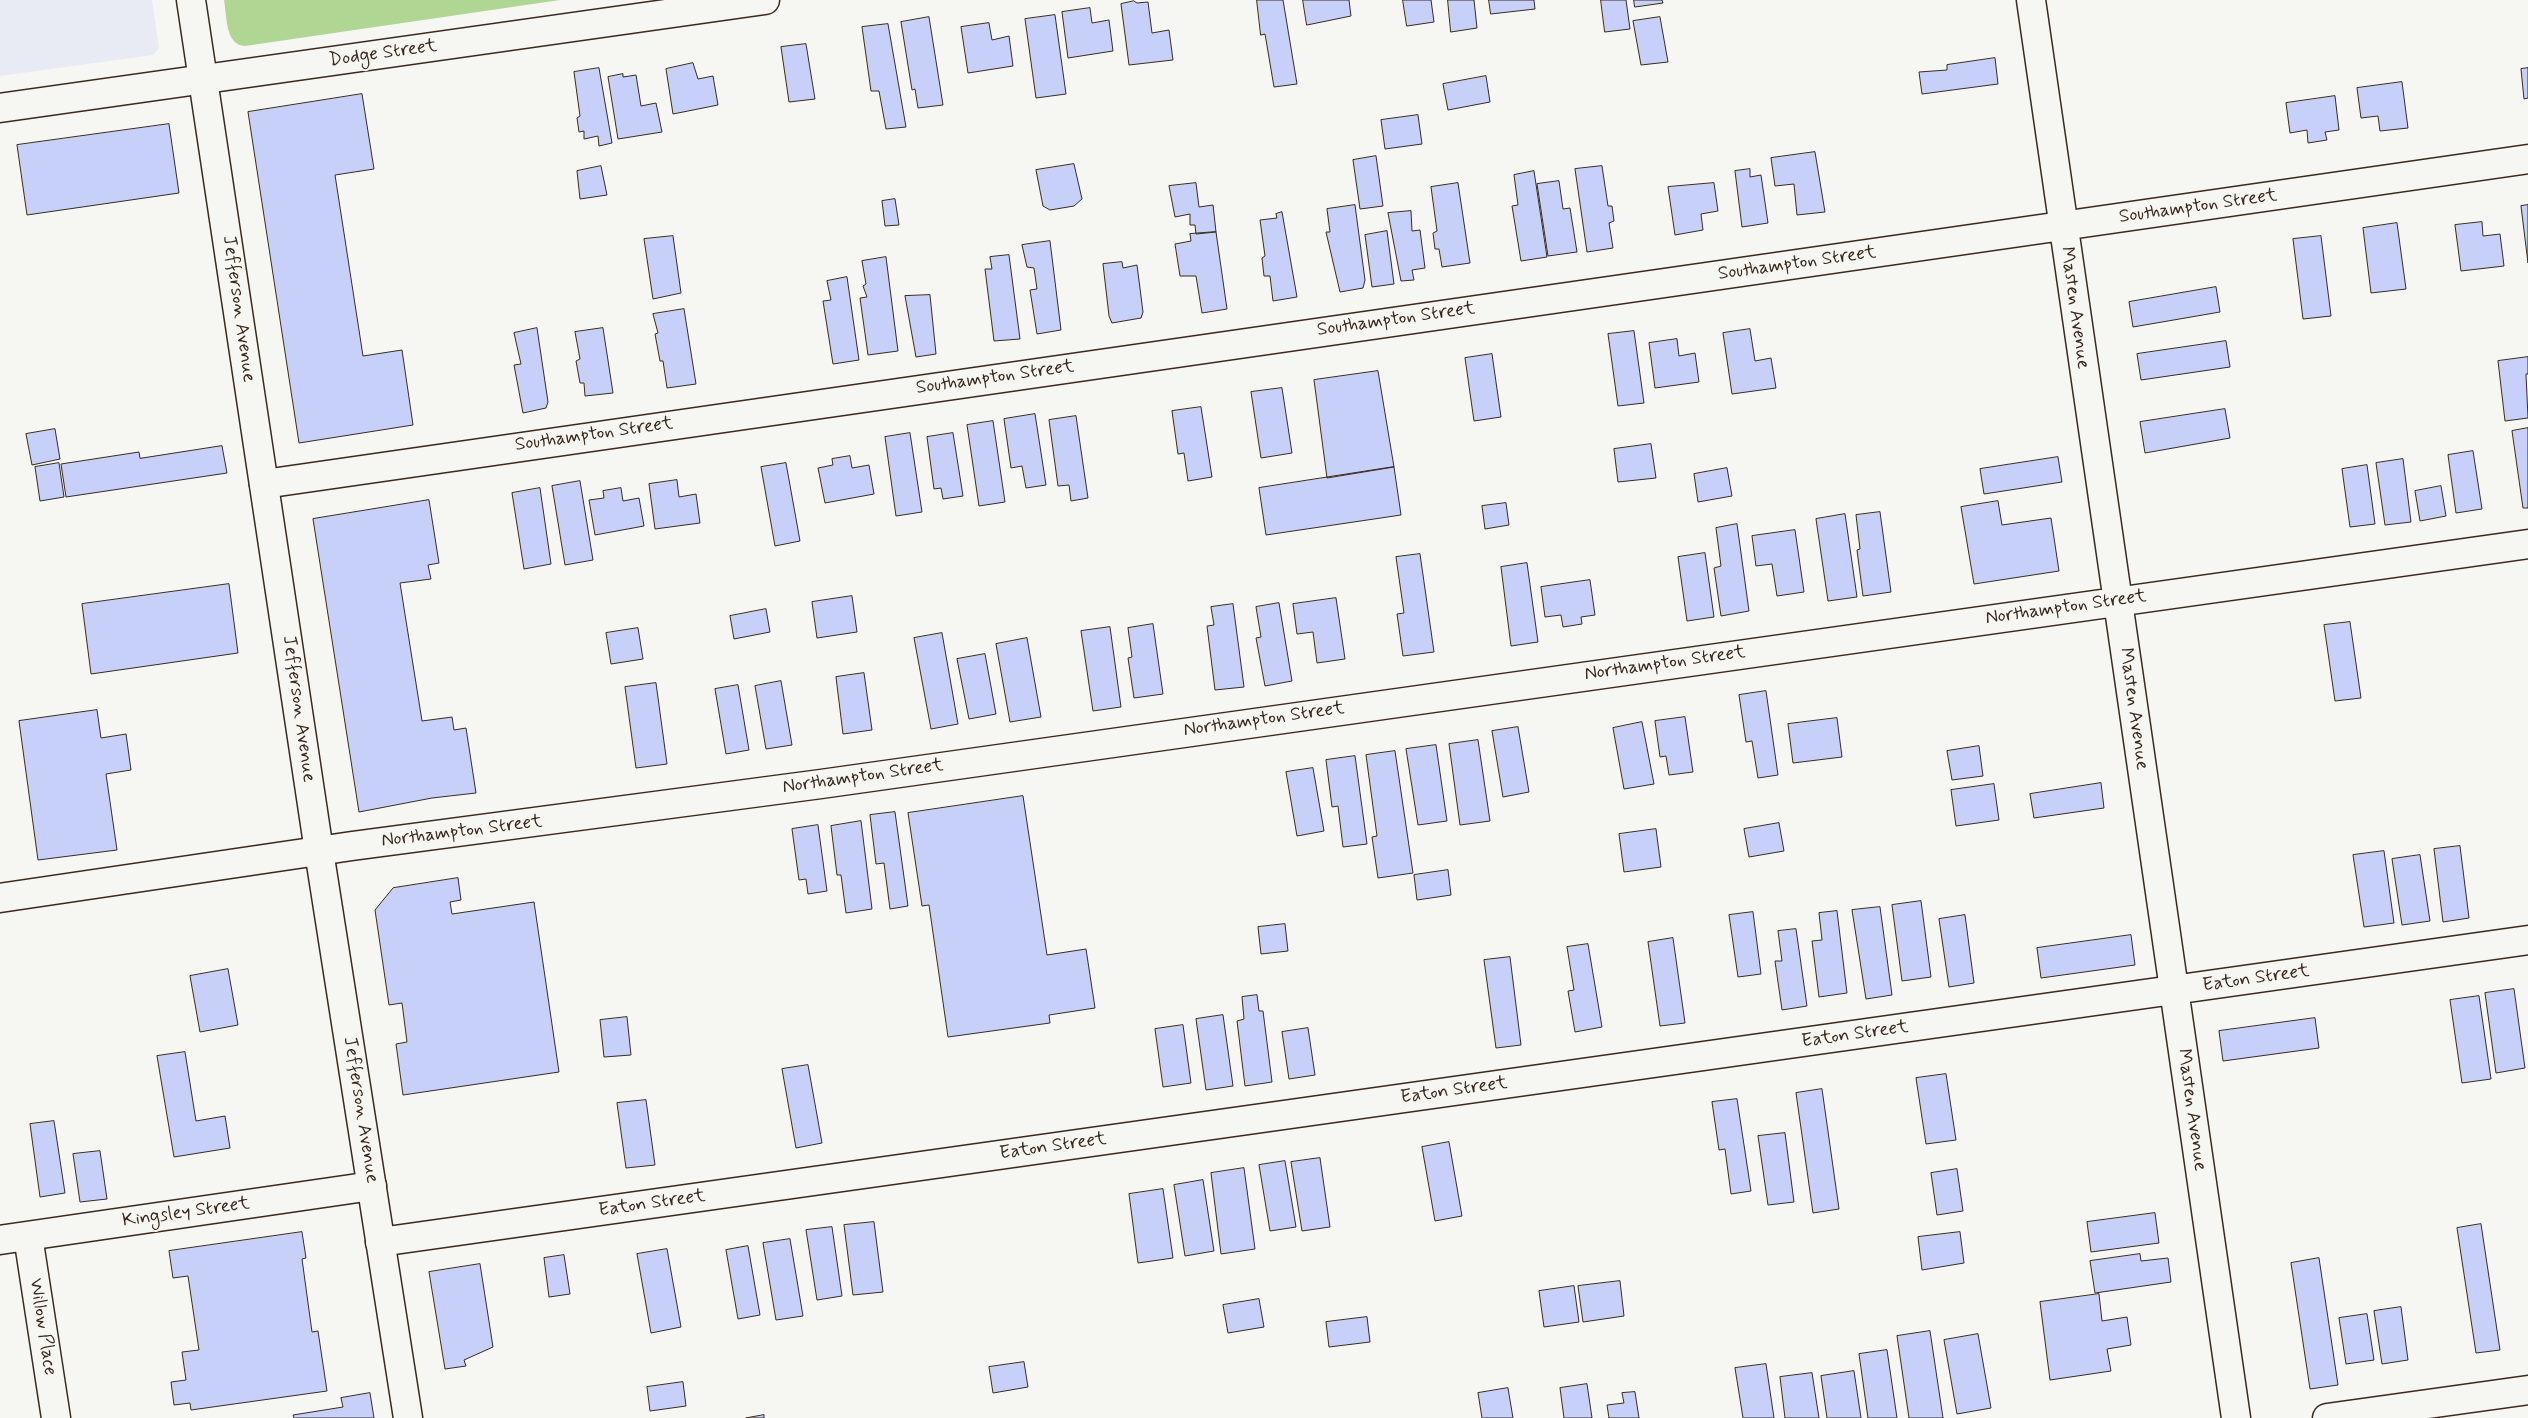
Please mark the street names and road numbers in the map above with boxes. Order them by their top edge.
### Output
street label: Dodge Street [328,35,438,73]
street label: Southampton Street [2118,185,2278,229]
street label: Jefferson Avenue [216,234,260,384]
street label: Southampton Street [1717,242,1877,286]
street label: Masten Avenue [2054,245,2094,371]
street label: Southampton Street [1316,298,1476,342]
street label: Southampton Street [915,356,1075,400]
street label: Southampton Street [514,413,674,457]
street label: Northampton Street [1984,585,2148,631]
street label: Jefferson Avenue [276,634,320,784]
street label: Northampton Street [1583,641,1747,687]
street label: Masten Avenue [2113,646,2153,772]
street label: Northampton Street [1182,697,1346,743]
street label: Northampton Street [781,754,945,800]
street label: Northampton Street [380,811,544,853]
street label: Eaton Street [2201,960,2311,998]
street label: Eaton Street [1800,1016,1910,1054]
street label: Jefferson Avenue [337,1035,383,1185]
street label: Masten Avenue [2171,1047,2211,1173]
street label: Eaton Street [1399,1072,1509,1110]
street label: Eaton Street [998,1128,1108,1166]
street label: Eaton Street [597,1185,707,1223]
street label: Kingsley Street [121,1193,251,1233]
street label: Willow Place [23,1277,61,1377]

